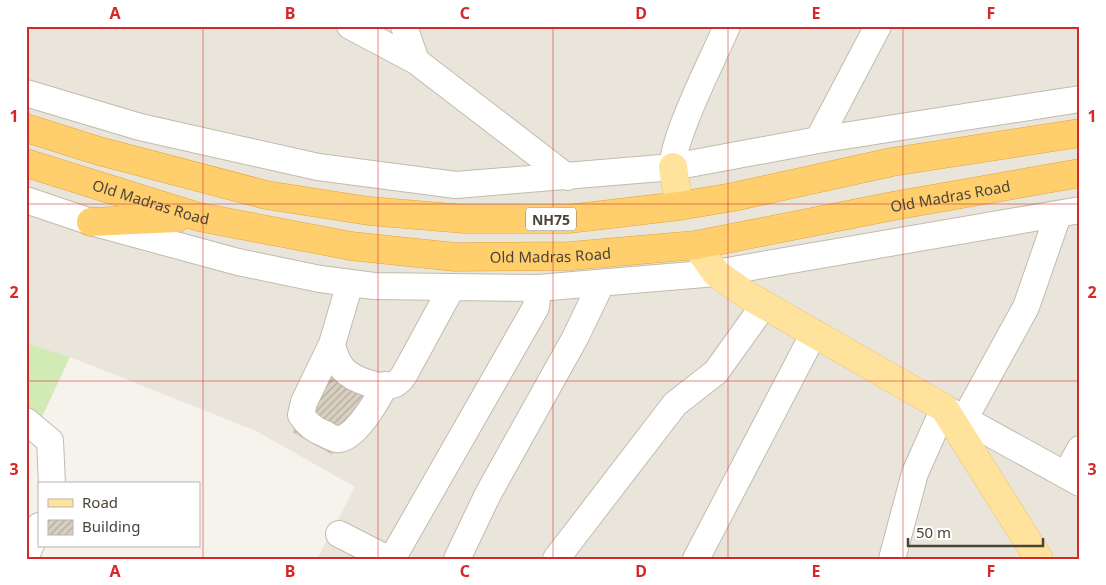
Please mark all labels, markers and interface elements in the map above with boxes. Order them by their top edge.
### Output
text: A [109,2,121,24]
text: B [285,2,295,24]
text: C [460,2,470,24]
text: D [635,2,647,24]
text: E [812,2,821,24]
text: F [987,2,995,24]
text: 1 [9,105,19,127]
text: 1 [1087,105,1097,127]
street label: Old Madras Road [90,174,211,229]
street label: Old Madras Road [889,175,1012,216]
road number: NH75 [526,208,576,230]
street label: Old Madras Road [490,242,612,267]
text: 2 [9,281,19,303]
text: 2 [1087,281,1097,303]
text: 3 [9,458,19,480]
text: 3 [1087,458,1097,480]
legend [38,482,200,548]
text: Road [82,492,118,512]
scale bar [908,515,1044,547]
text: Building [82,516,140,536]
text: 50 m [916,522,951,542]
text: A [109,560,121,582]
text: B [285,560,295,582]
text: C [460,560,470,582]
text: D [635,560,647,582]
text: E [812,560,821,582]
text: F [987,560,995,582]

